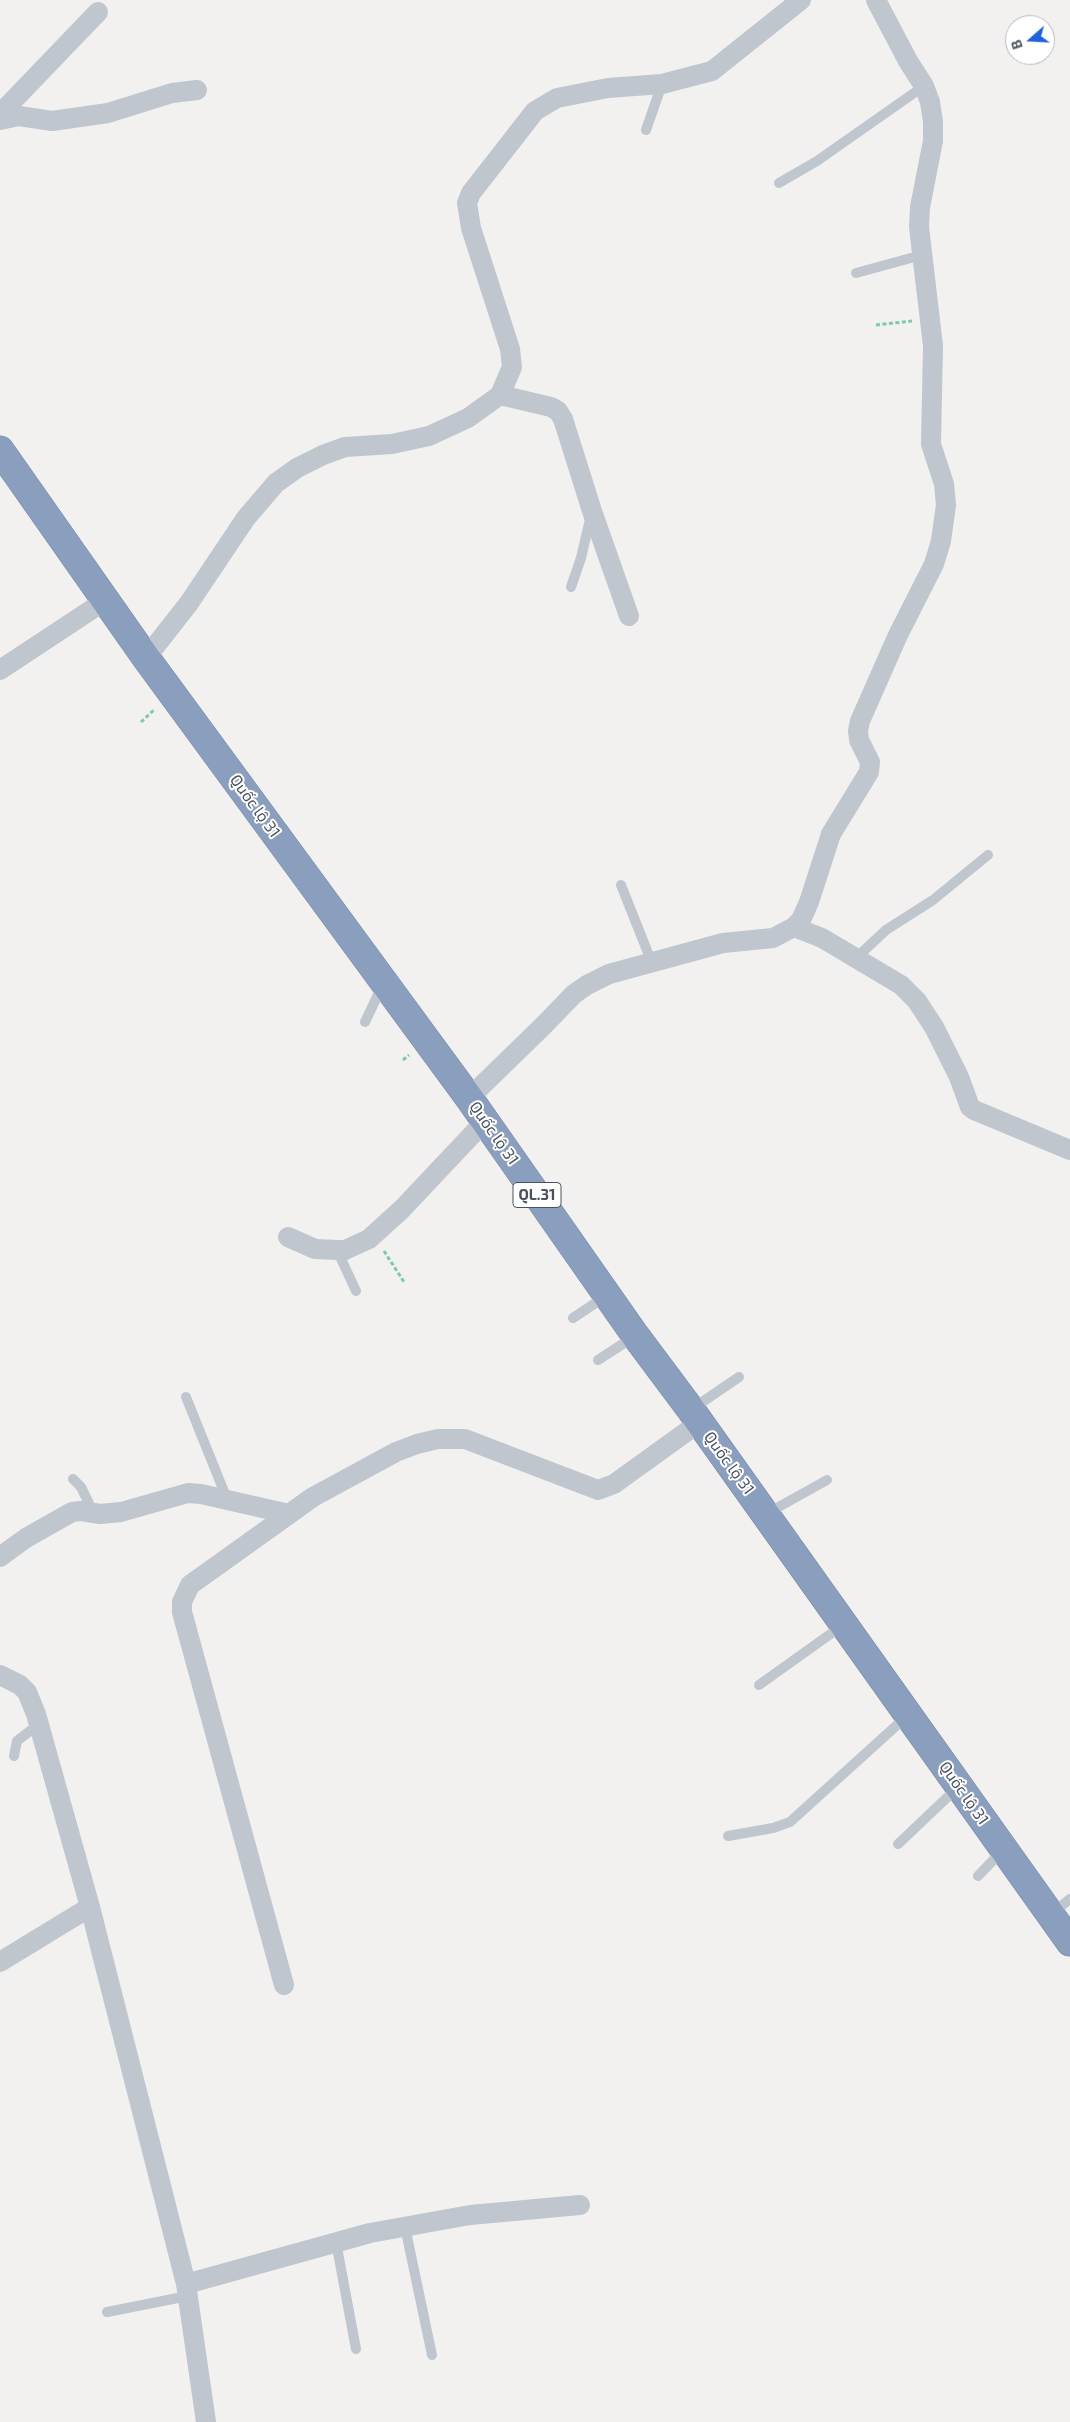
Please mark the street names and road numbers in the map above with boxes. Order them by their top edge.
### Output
street label: Quốc lộ 31 [226,771,284,841]
street label: Quốc lộ 31 [465,1098,523,1168]
road number: QL.31 [513,1182,561,1208]
street label: Quốc lộ 31 [700,1428,758,1498]
street label: Quốc lộ 31 [935,1758,993,1828]

